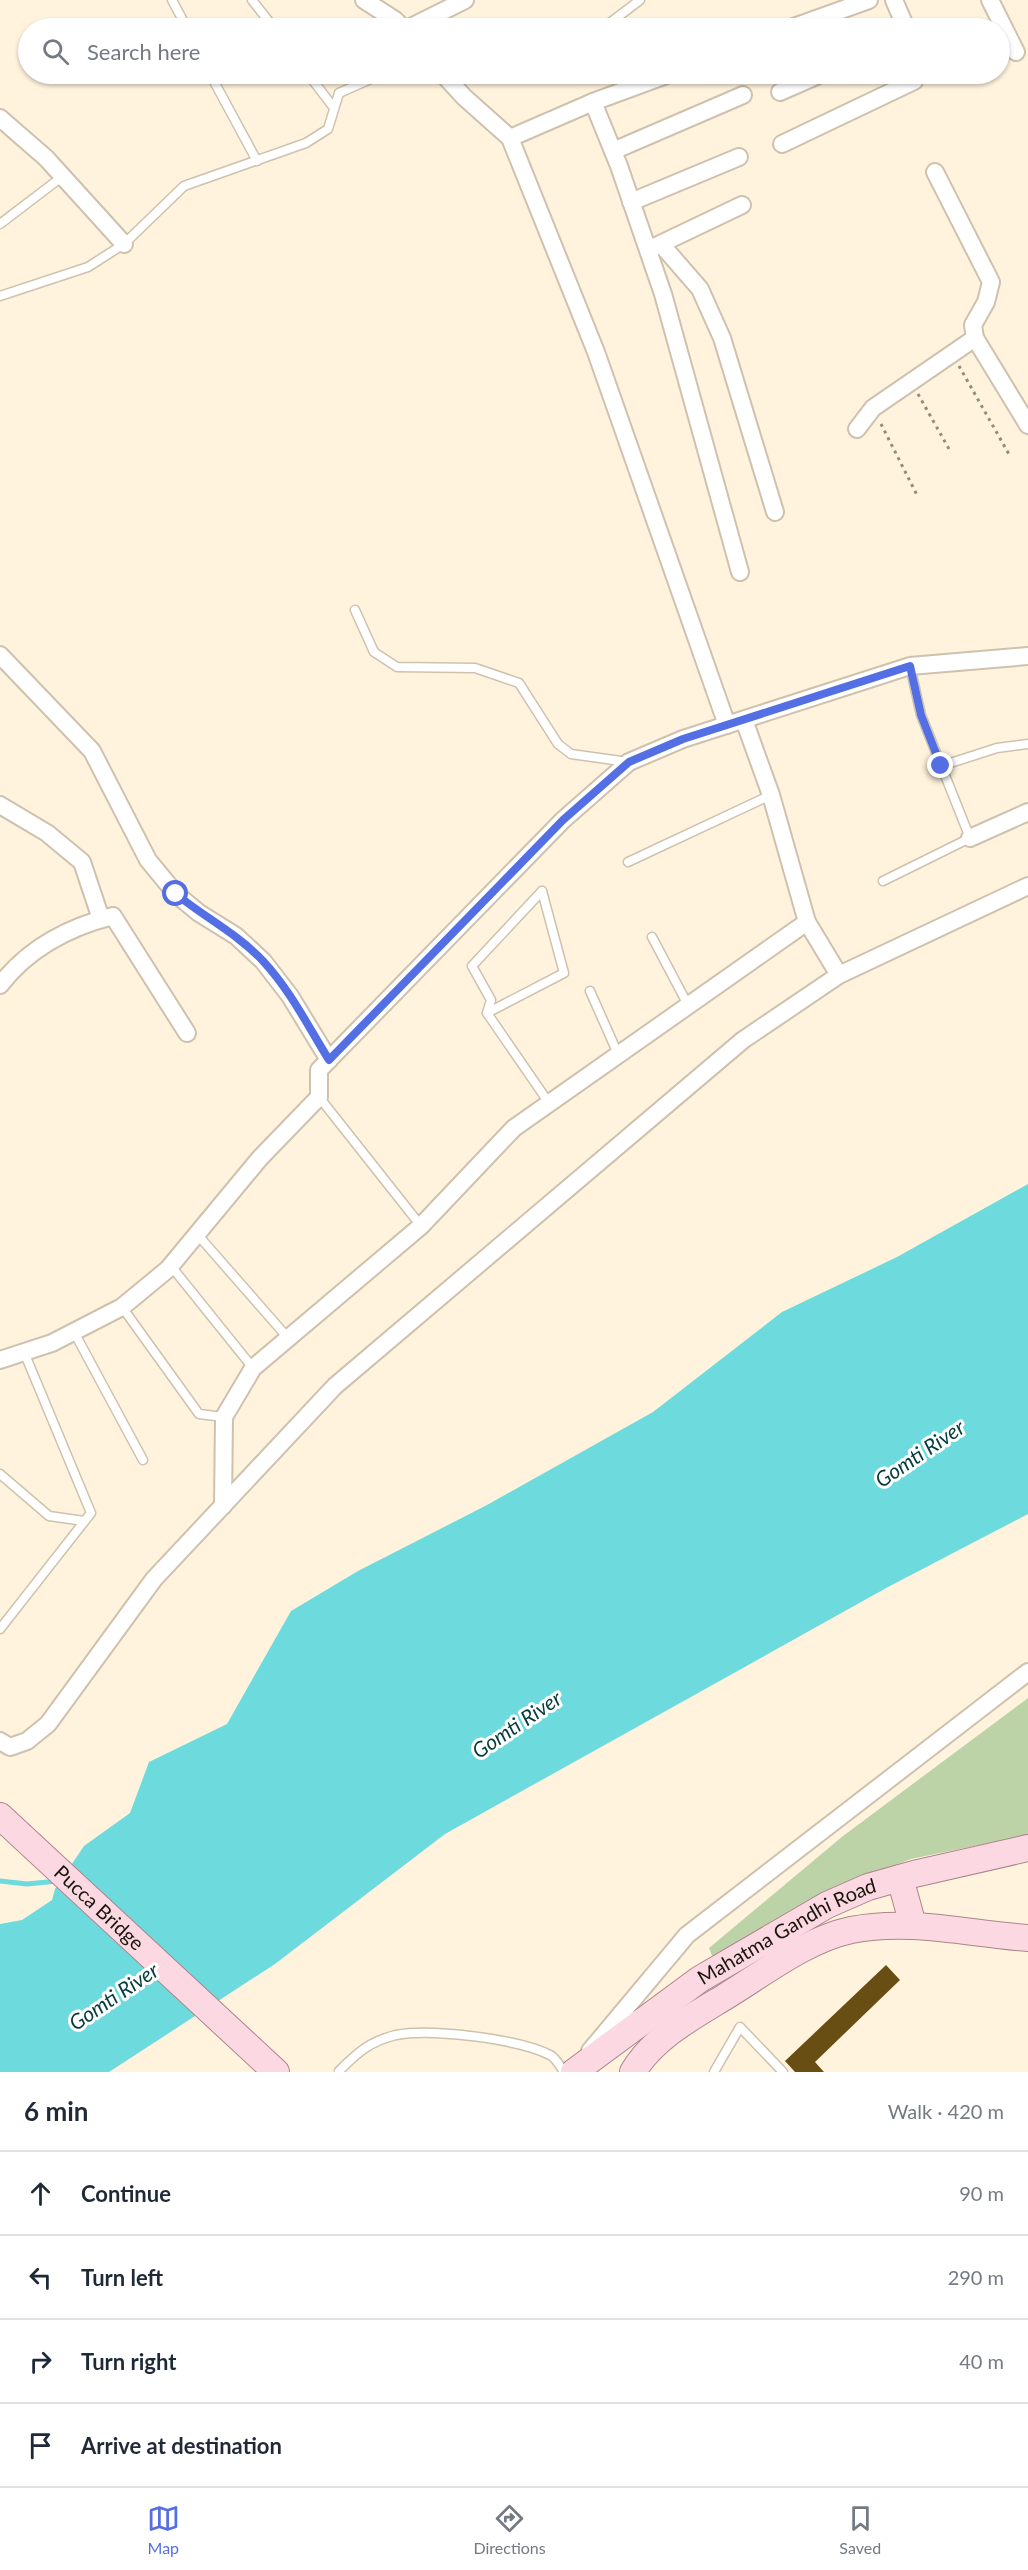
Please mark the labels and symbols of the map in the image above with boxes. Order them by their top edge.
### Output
route end [927,752,953,778]
route start [162,880,188,906]
water label: Gomti River [870,1413,969,1492]
water label: Gomti River [467,1684,566,1763]
street label: Pucca Bridge [50,1860,150,1955]
street label: Mahatma Gandhi Road [693,1872,878,1989]
water label: Gomti River [64,1956,163,2035]

